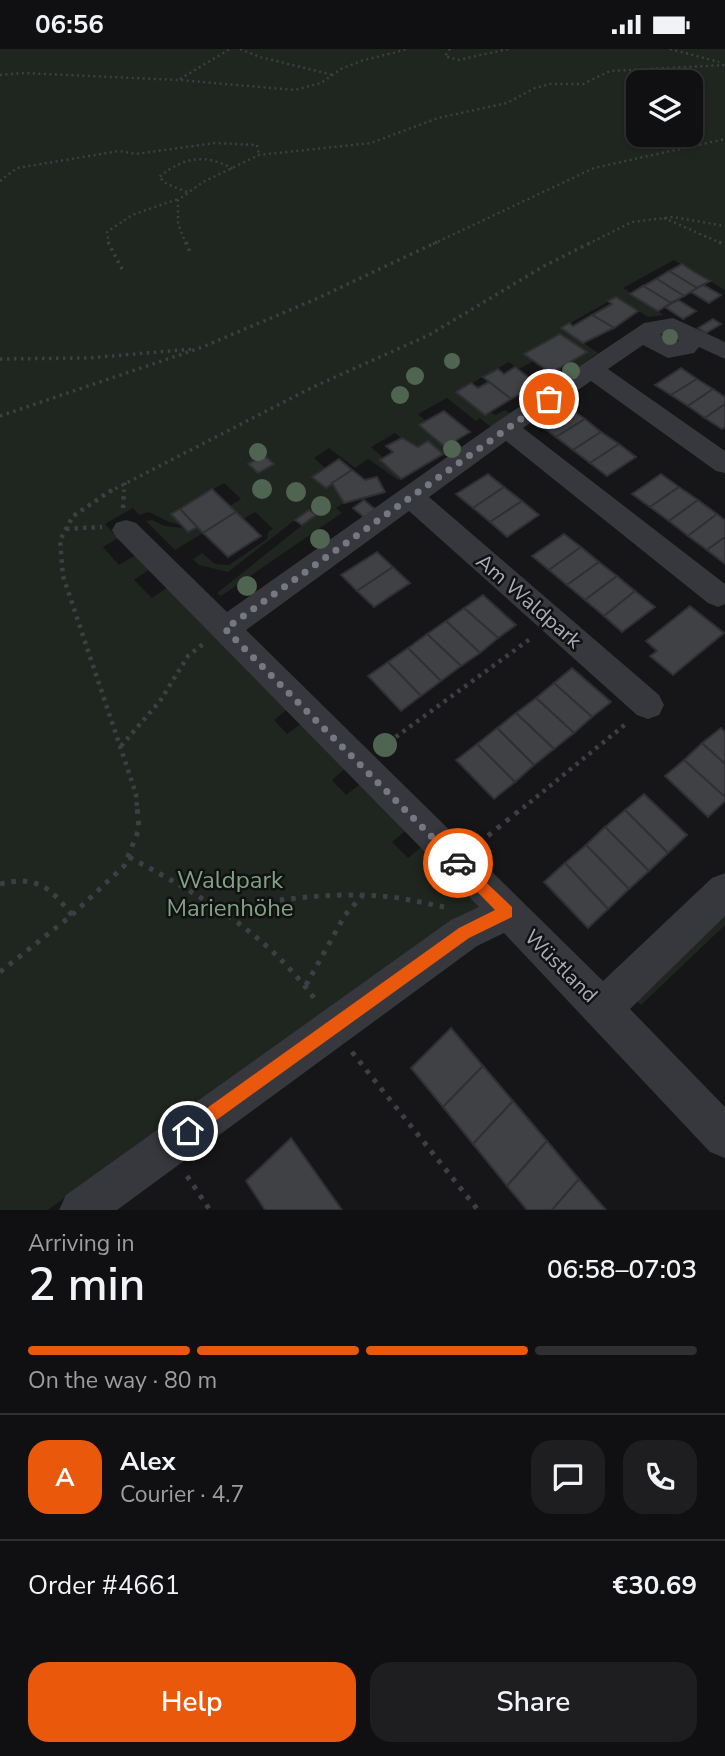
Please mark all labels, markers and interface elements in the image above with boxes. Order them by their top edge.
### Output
text: 06:56 [35,7,104,42]
map controls [626,70,703,147]
button: layers [626,70,703,147]
pin [519,369,579,429]
icon: bag [530,380,568,418]
street label: Am Waldpark [470,547,588,655]
courier [423,828,493,898]
icon: car [439,844,477,882]
park label: Waldpark Marienhöhe [166,864,294,924]
street label: Wüstland [518,923,604,1009]
pin [158,1101,218,1161]
icon: home [169,1112,207,1150]
text: Arriving in [28,1228,135,1259]
text: 06:58–07:03 [547,1252,697,1287]
text: 2 min [28,1253,145,1316]
text: On the way · 80 m [28,1365,217,1396]
button: chat [531,1440,605,1514]
button: phone [623,1440,697,1514]
text: Alex [120,1444,176,1479]
text: A [55,1460,75,1495]
text: Courier · 4.7 [120,1479,244,1510]
text: Order #4661 [28,1568,180,1603]
text: €30.69 [613,1568,697,1603]
button: Help [28,1662,356,1742]
button: Share [370,1662,697,1742]

